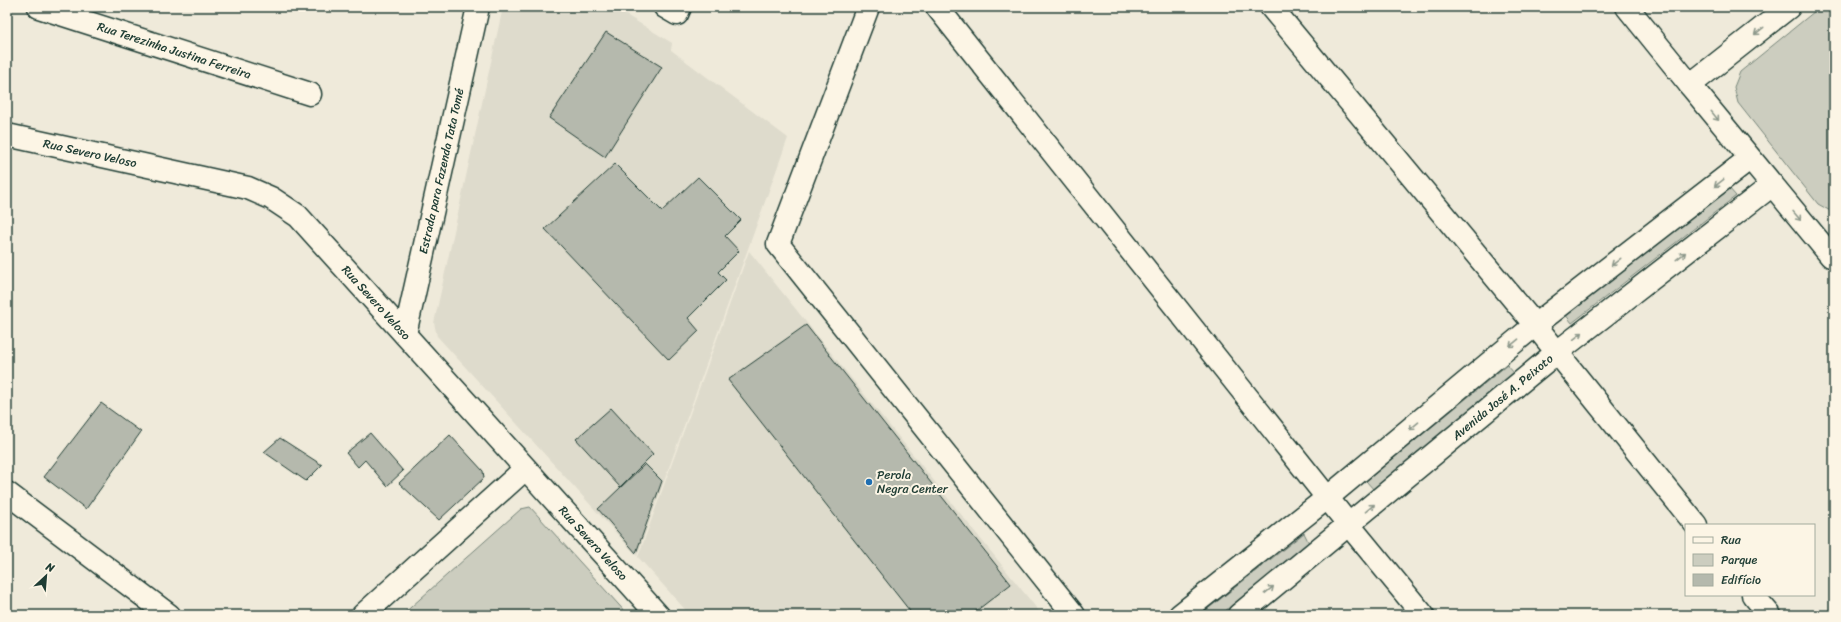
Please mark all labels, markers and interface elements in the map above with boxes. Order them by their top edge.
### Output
street label: Rua Terezinha Justina Ferreira [94,15,254,85]
one-way arrow [1753,27,1764,36]
street label: Estrada para Fazenda Tata Tomé [412,86,471,256]
one-way arrow [1710,110,1719,121]
street label: Rua Severo Veloso [41,132,139,174]
one-way arrow [1713,178,1724,187]
one-way arrow [1793,211,1802,222]
one-way arrow [1675,252,1686,260]
one-way arrow [1610,258,1621,267]
street label: Rua Severo Veloso [336,260,416,345]
one-way arrow [1572,331,1583,340]
one-way arrow [1508,338,1519,347]
street label: Avenida José A. Peixoto [1446,348,1558,446]
one-way arrow [1408,421,1419,430]
place label: Perola Negra Center [877,464,949,500]
marker: Perola Negra Center [864,477,874,487]
street label: Rua Severo Veloso [553,500,633,586]
one-way arrow [1364,503,1375,512]
legend [1685,524,1815,596]
text: Rua [1721,529,1742,551]
text: Parque [1721,549,1758,571]
north arrow [26,556,66,596]
text: N [42,557,58,578]
text: Edifício [1721,569,1761,591]
one-way arrow [1264,586,1275,595]

